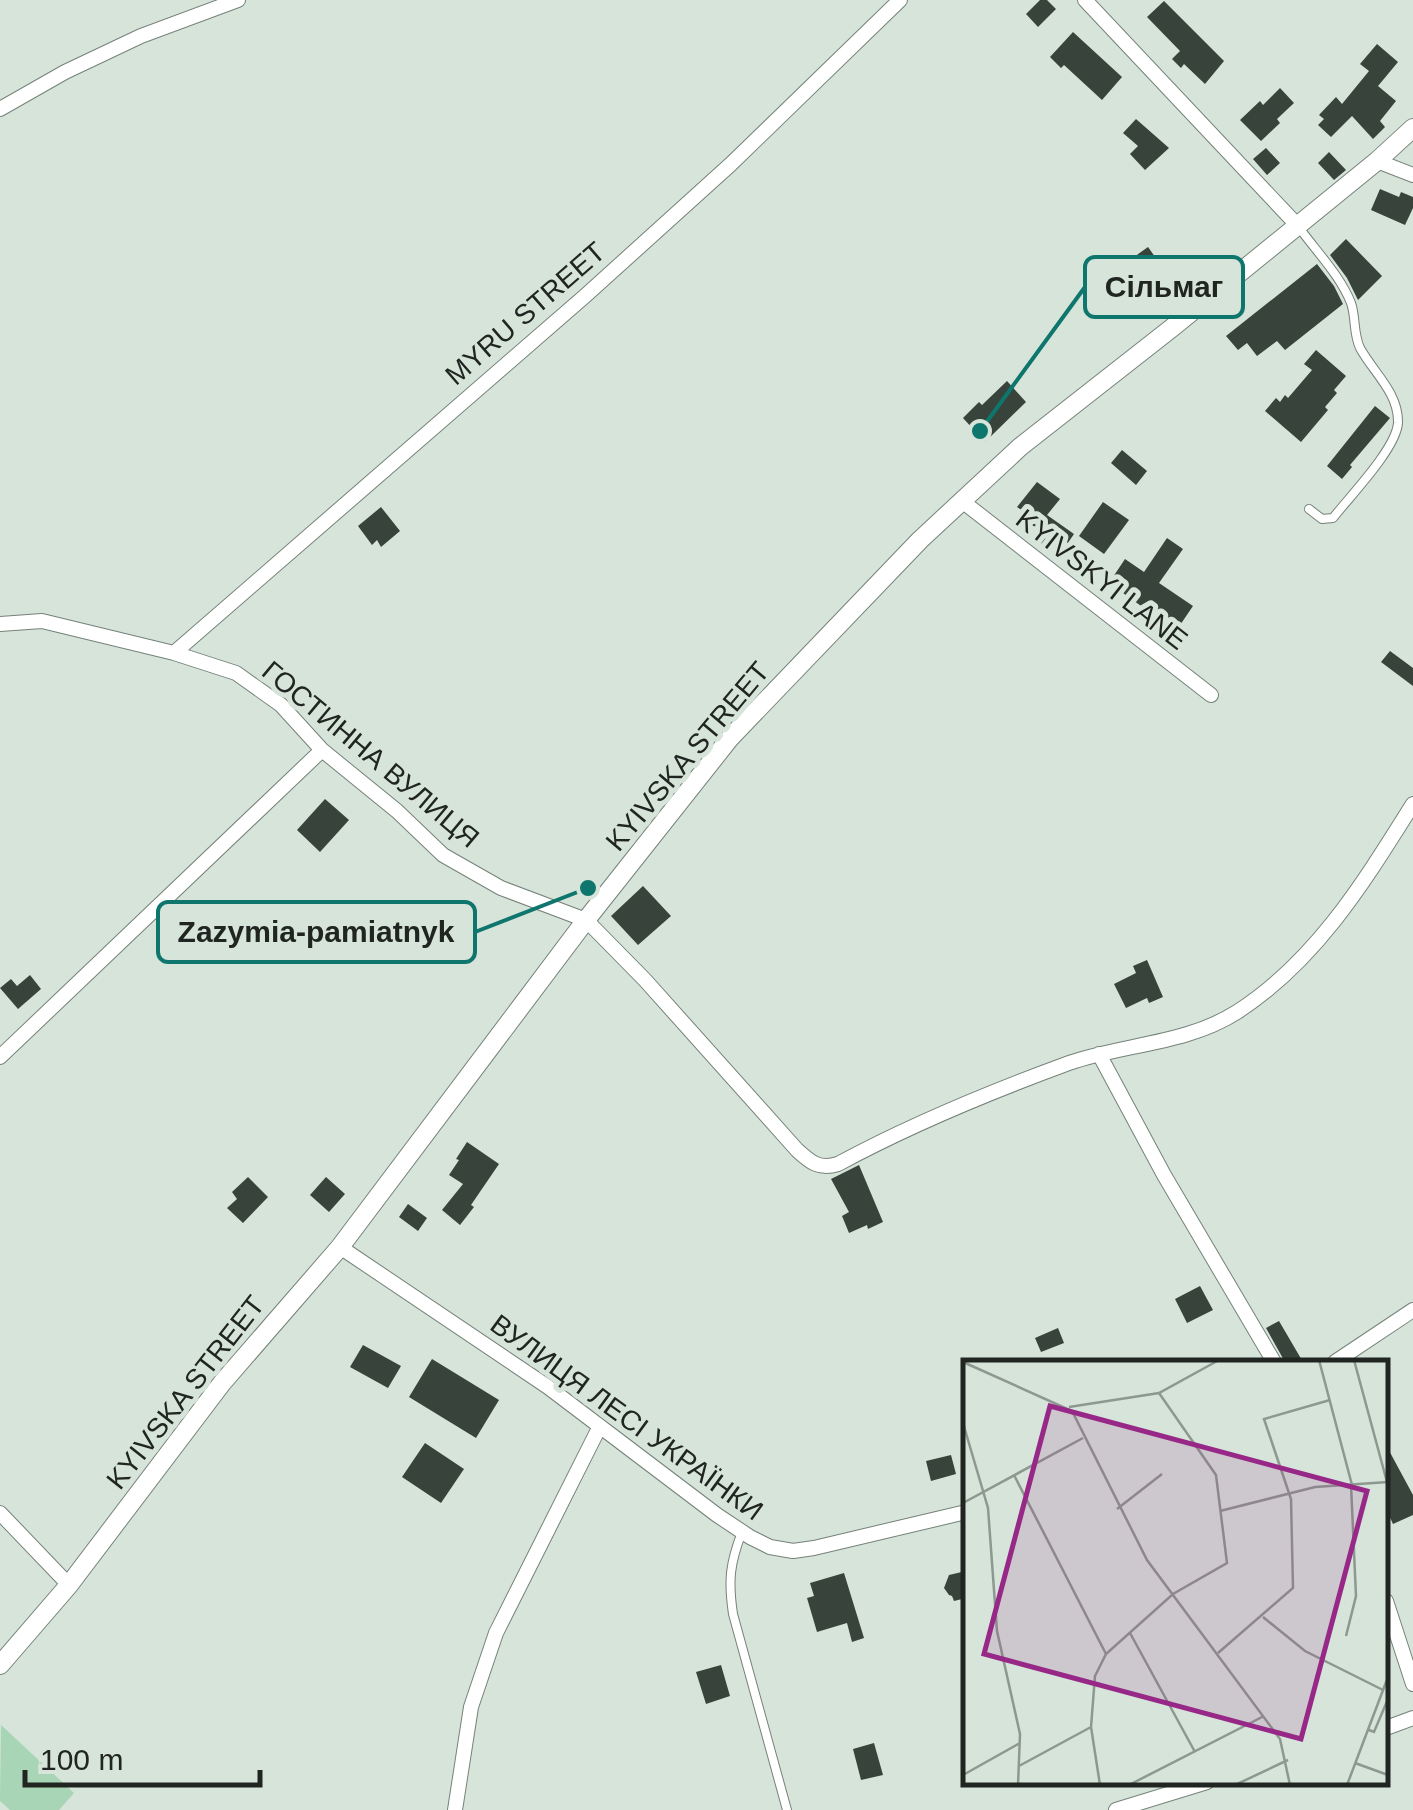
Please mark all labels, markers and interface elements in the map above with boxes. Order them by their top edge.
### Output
street label: MYRU STREET [439,236,611,391]
callout: Сільмаг [1085,257,1243,317]
text: Сільмаг [1105,270,1223,303]
street label: KYIVSKYI LANE [1010,503,1193,656]
street label: ГОСТИННА ВУЛИЦЯ [256,655,485,854]
street label: KYIVSKA STREET [599,656,775,857]
callout: Zazymia-pamiatnyk [158,902,475,962]
text: Zazymia-pamiatnyk [178,915,455,948]
street label: KYIVSKA STREET [100,1290,270,1495]
street label: ВУЛИЦЯ ЛЕСІ УКРАЇНКИ [485,1308,769,1527]
inset map [963,1360,1388,1785]
scale bar [25,1725,260,1787]
text: 100 m [40,1743,123,1776]

